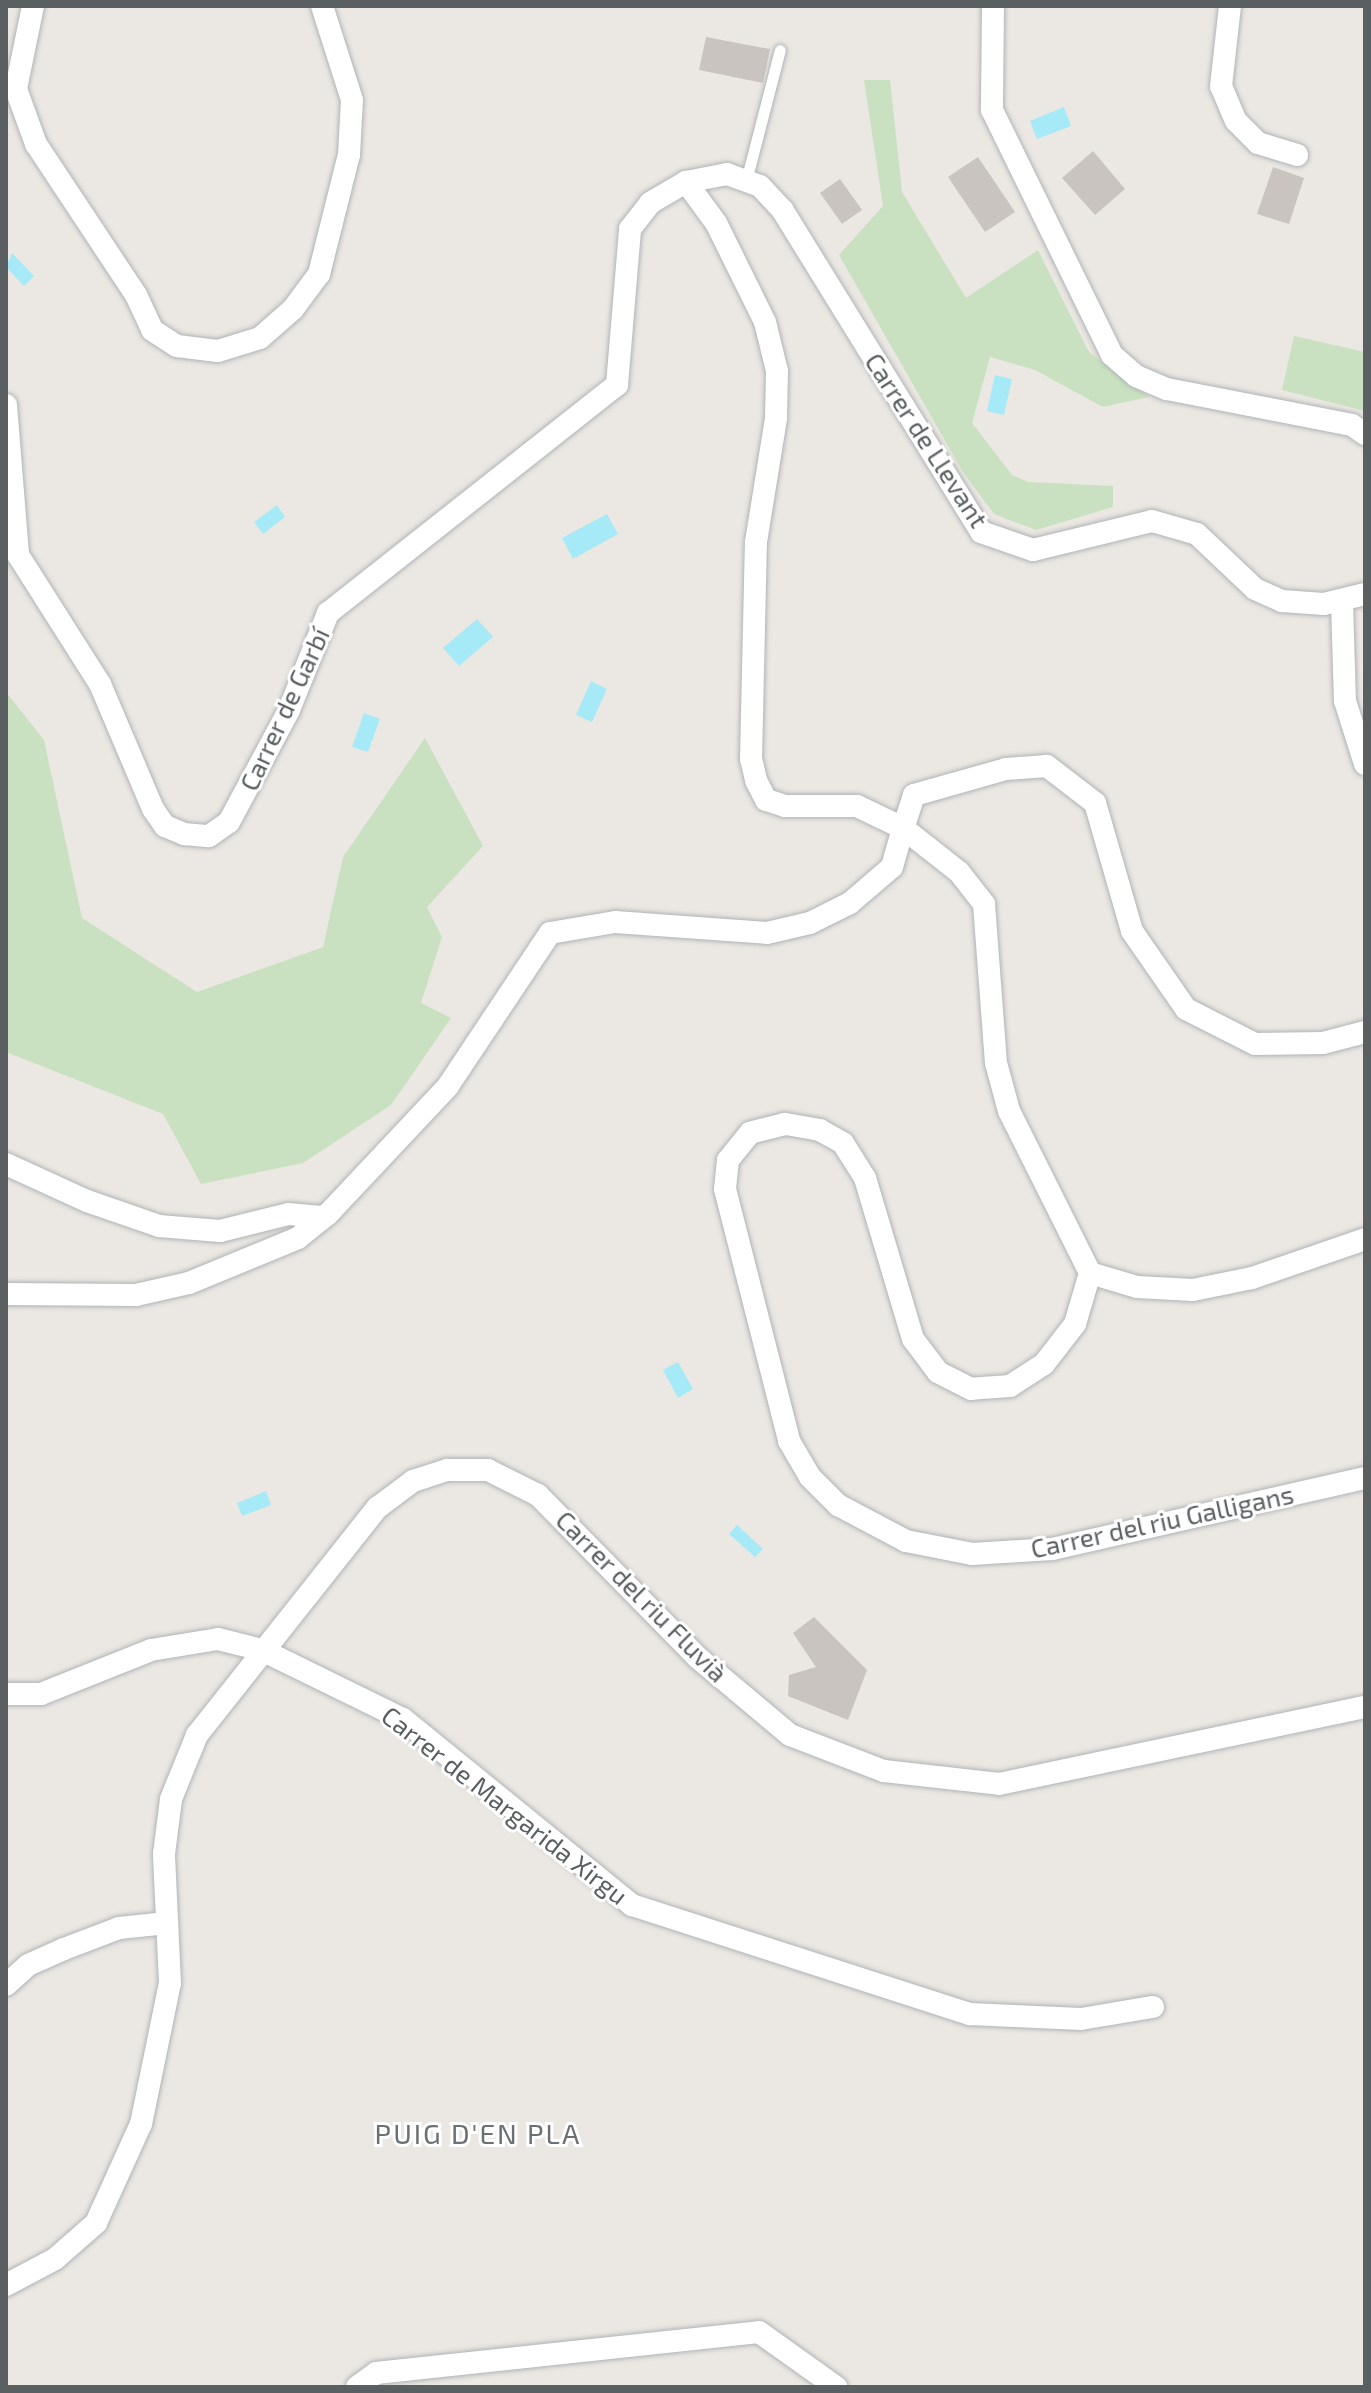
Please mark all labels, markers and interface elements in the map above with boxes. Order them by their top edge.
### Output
street label: Carrer de Llevant [859,347,995,533]
street label: Carrer de Garbí [233,622,335,796]
street label: Carrer del riu Galligans [1027,1478,1297,1564]
street label: Carrer del riu Fluvià [549,1503,735,1689]
street label: Carrer de Margarida Xirgu [375,1699,635,1911]
district label: PUIG D'EN PLA [375,2116,581,2150]

